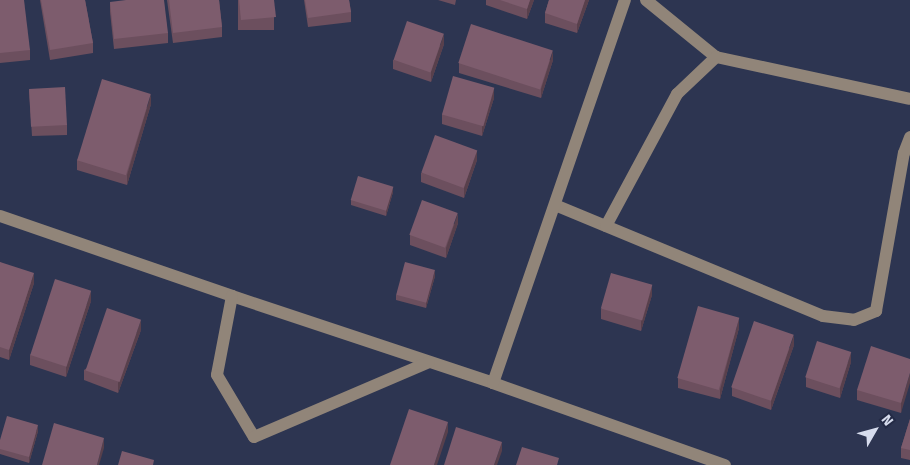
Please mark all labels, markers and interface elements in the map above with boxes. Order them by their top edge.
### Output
north arrow [850,405,900,455]
text: N [878,412,897,429]

